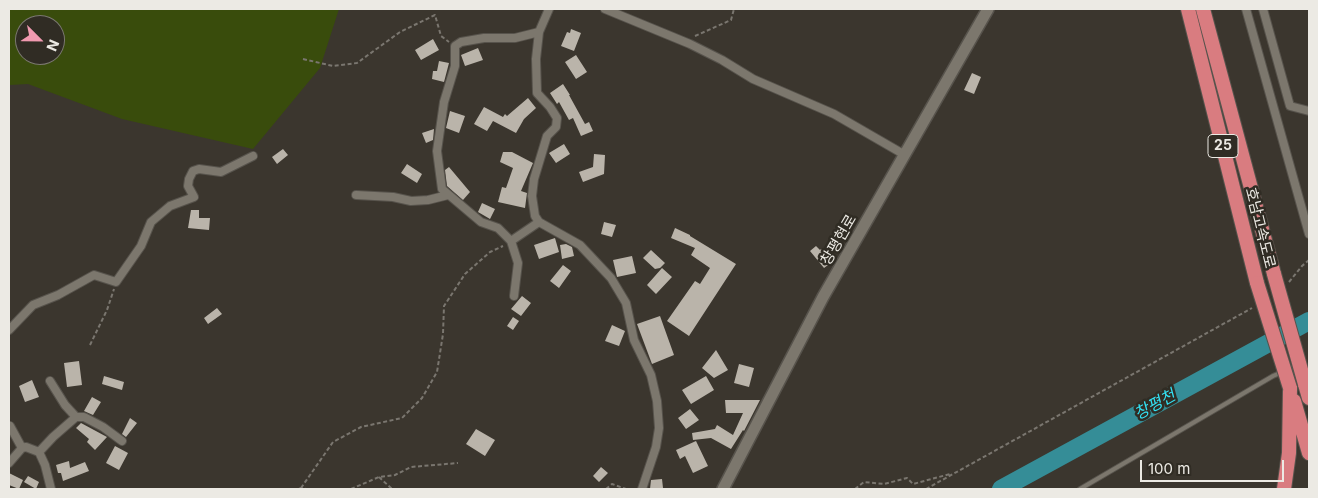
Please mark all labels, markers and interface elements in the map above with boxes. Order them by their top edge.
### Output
north arrow [15,15,65,65]
text: N [43,37,63,54]
road number: 25 [1208,134,1238,158]
street label: 호남고속도로 [1241,186,1279,270]
street label: 창평현로 [817,212,861,268]
water label: 창평천 [1131,386,1179,424]
scale bar [1143,450,1287,482]
text: 100 m [1148,459,1190,478]

